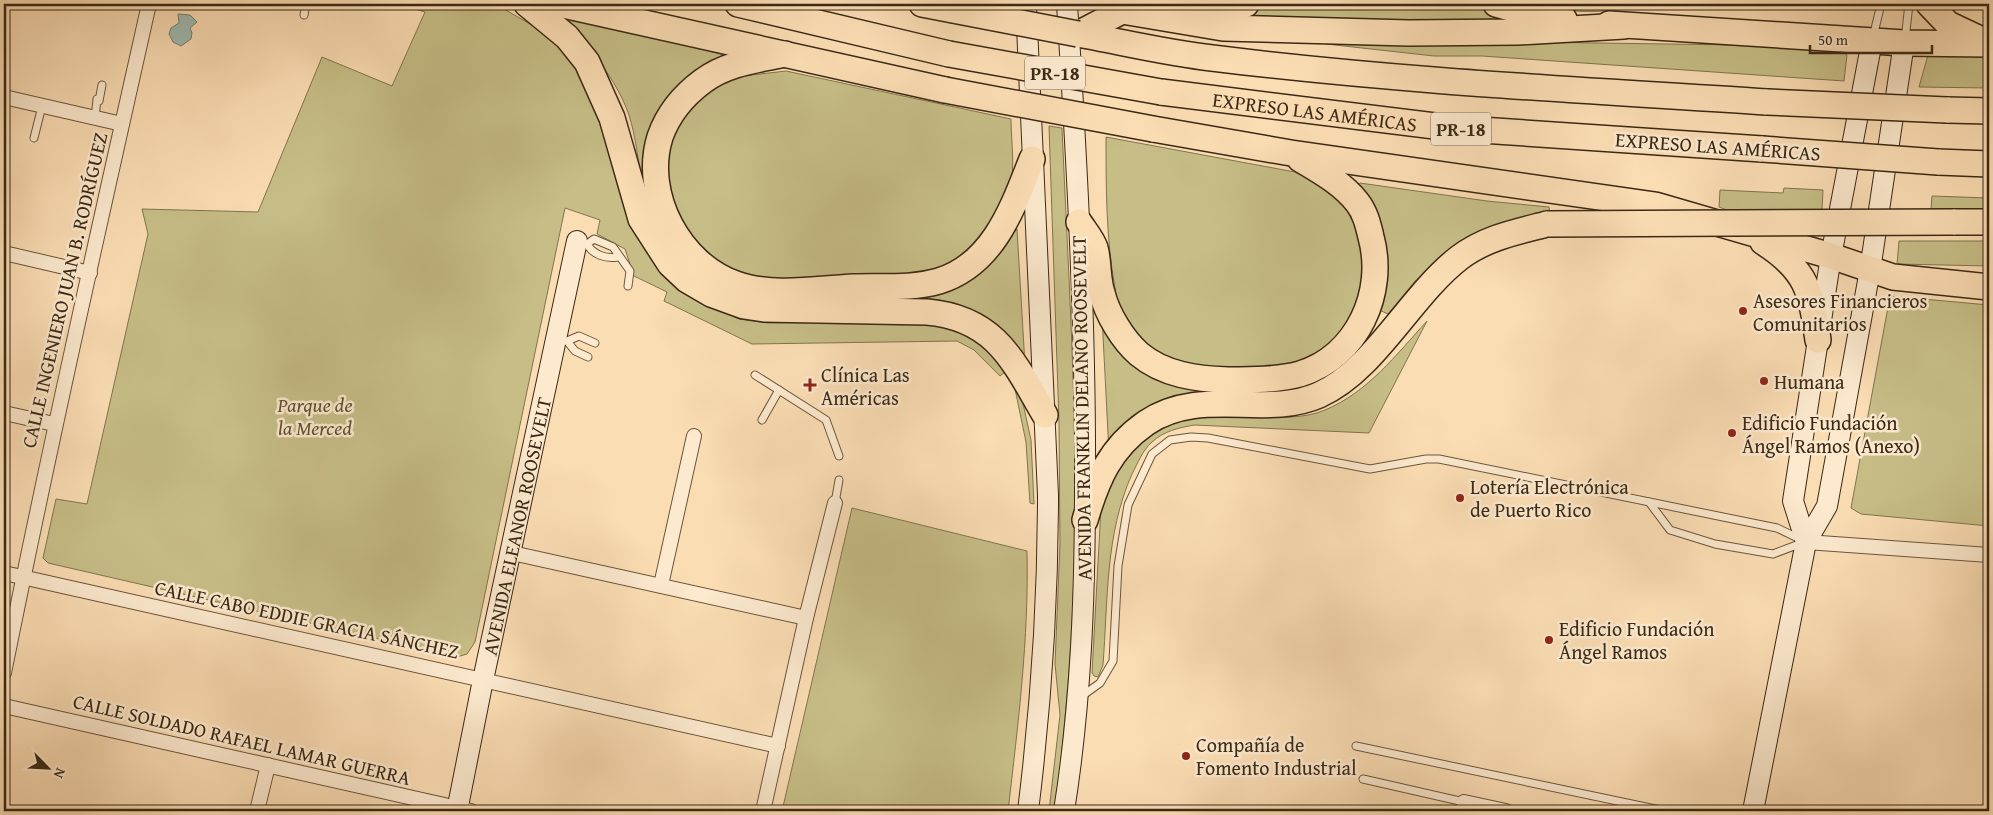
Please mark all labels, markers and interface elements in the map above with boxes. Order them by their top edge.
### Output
scale bar [1810,22,1933,54]
text: 50 m [1818,29,1849,50]
road number: PR-18 [1025,56,1085,90]
street label: EXPRESO LAS AMÉRICAS [1211,84,1419,138]
road number: PR-18 [1431,112,1491,146]
street label: EXPRESO LAS AMÉRICAS [1614,124,1822,168]
street label: CALLE INGENIERO JUAN B. RODRÍGUEZ [14,129,114,451]
street label: AVENIDA FRANKLIN DELANO ROOSEVELT [1063,235,1099,581]
place label: Asesores Financieros Comunitarios [1753,286,1928,338]
marker: Asesores Financieros Comunitarios [1737,305,1749,317]
place label: Clínica Las Américas [821,360,910,412]
place label: Humana [1774,367,1845,396]
marker: Humana [1758,375,1770,387]
marker: Clínica Las Américas [803,378,817,392]
park label: Parque de la Merced [276,390,353,442]
street label: AVENIDA ELEANOR ROOSEVELT [474,394,558,658]
place label: Edificio Fundación Ángel Ramos (Anexo) [1742,408,1920,460]
marker: Edificio Fundación Ángel Ramos (Anexo) [1726,427,1738,439]
place label: Lotería Electrónica de Puerto Rico [1470,472,1629,524]
marker: Lotería Electrónica de Puerto Rico [1454,492,1466,504]
street label: CALLE CABO EDDIE GRACIA SÁNCHEZ [152,573,462,665]
place label: Edificio Fundación Ángel Ramos [1559,614,1714,666]
marker: Edificio Fundación Ángel Ramos [1543,634,1555,646]
street label: CALLE SOLDADO RAFAEL LAMAR GUERRA [70,686,414,792]
place label: Compañía de Fomento Industrial [1196,730,1357,782]
north arrow [22,742,72,792]
marker: Compañía de Fomento Industrial [1180,750,1192,762]
text: N [49,765,71,782]

